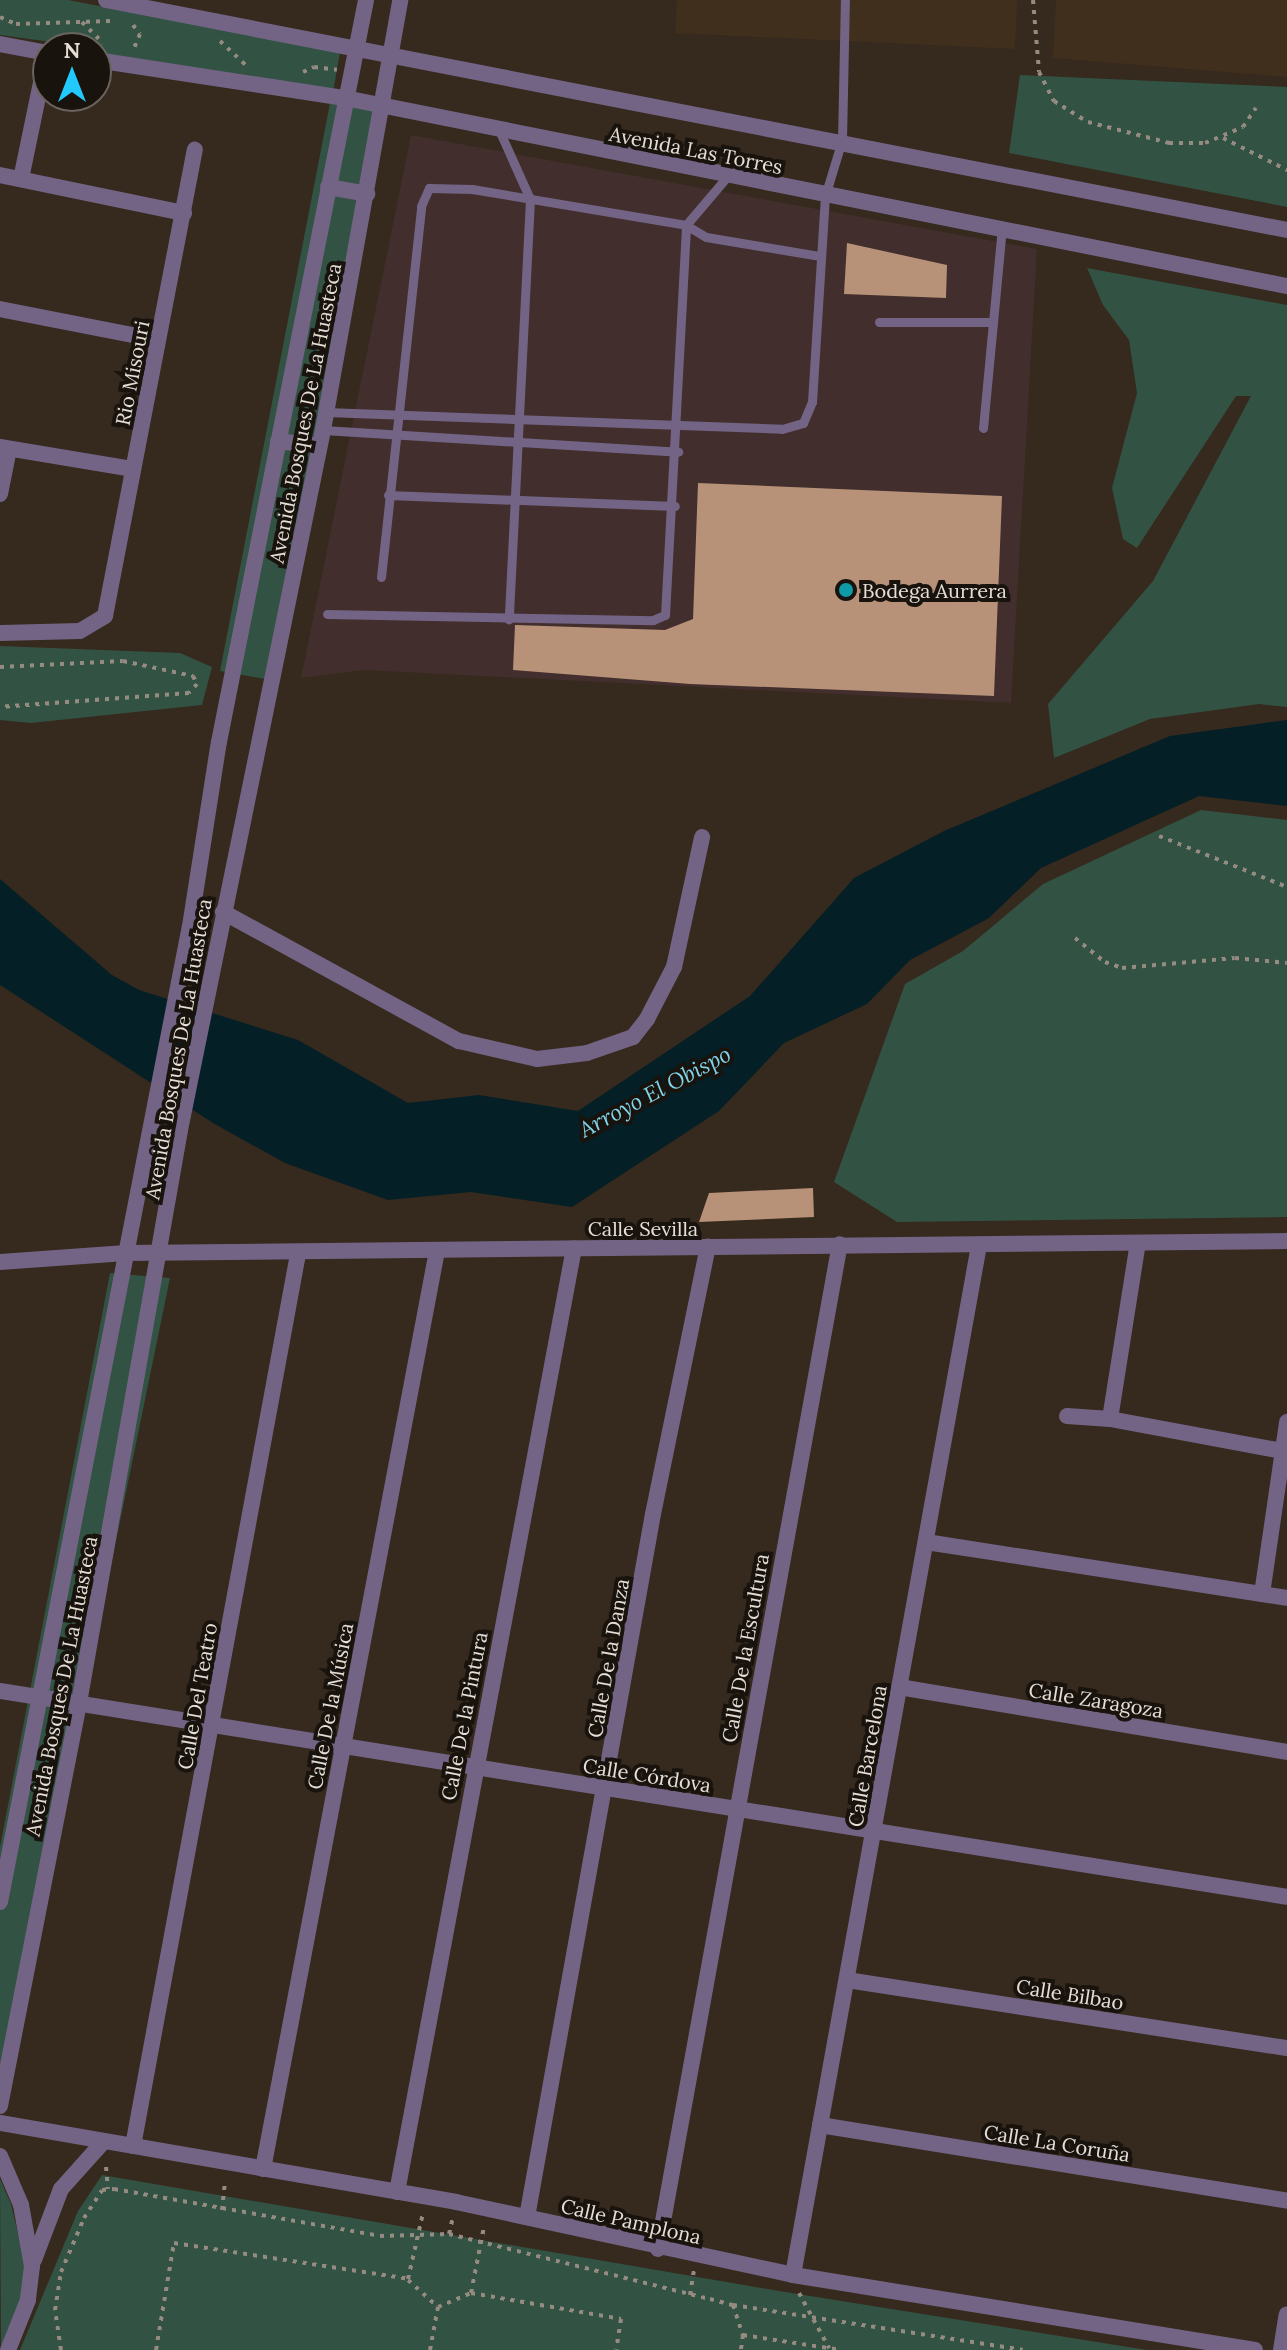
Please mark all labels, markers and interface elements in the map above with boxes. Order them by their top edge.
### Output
north arrow [32,32,112,112]
text: N [63,36,81,64]
street label: Avenida Las Torres [607,121,785,179]
street label: Avenida Bosques De La Huasteca [264,261,346,565]
street label: Rio Misouri [110,319,154,427]
place label: Bodega Aurrera [862,578,1007,602]
marker: Bodega Aurrera [837,581,855,599]
street label: Avenida Bosques De La Huasteca [140,897,216,1201]
water label: Arroyo El Obispo [575,1041,735,1143]
street label: Calle Sevilla [588,1216,698,1240]
street label: Avenida Bosques De La Huasteca [20,1534,102,1838]
street label: Calle De la Escultura [717,1552,773,1744]
street label: Calle De la Danza [582,1577,634,1739]
street label: Calle Del Teatro [172,1621,222,1771]
street label: Calle De la Música [302,1621,358,1791]
street label: Calle De la Pintura [436,1630,492,1802]
street label: Calle Zaragoza [1027,1678,1165,1722]
street label: Calle Barcelona [843,1683,891,1829]
street label: Calle Córdova [581,1753,713,1797]
street label: Calle Bilbao [1015,1974,1125,2014]
street label: Calle La Coruña [982,2120,1132,2166]
street label: Calle Pamplona [559,2193,703,2249]

